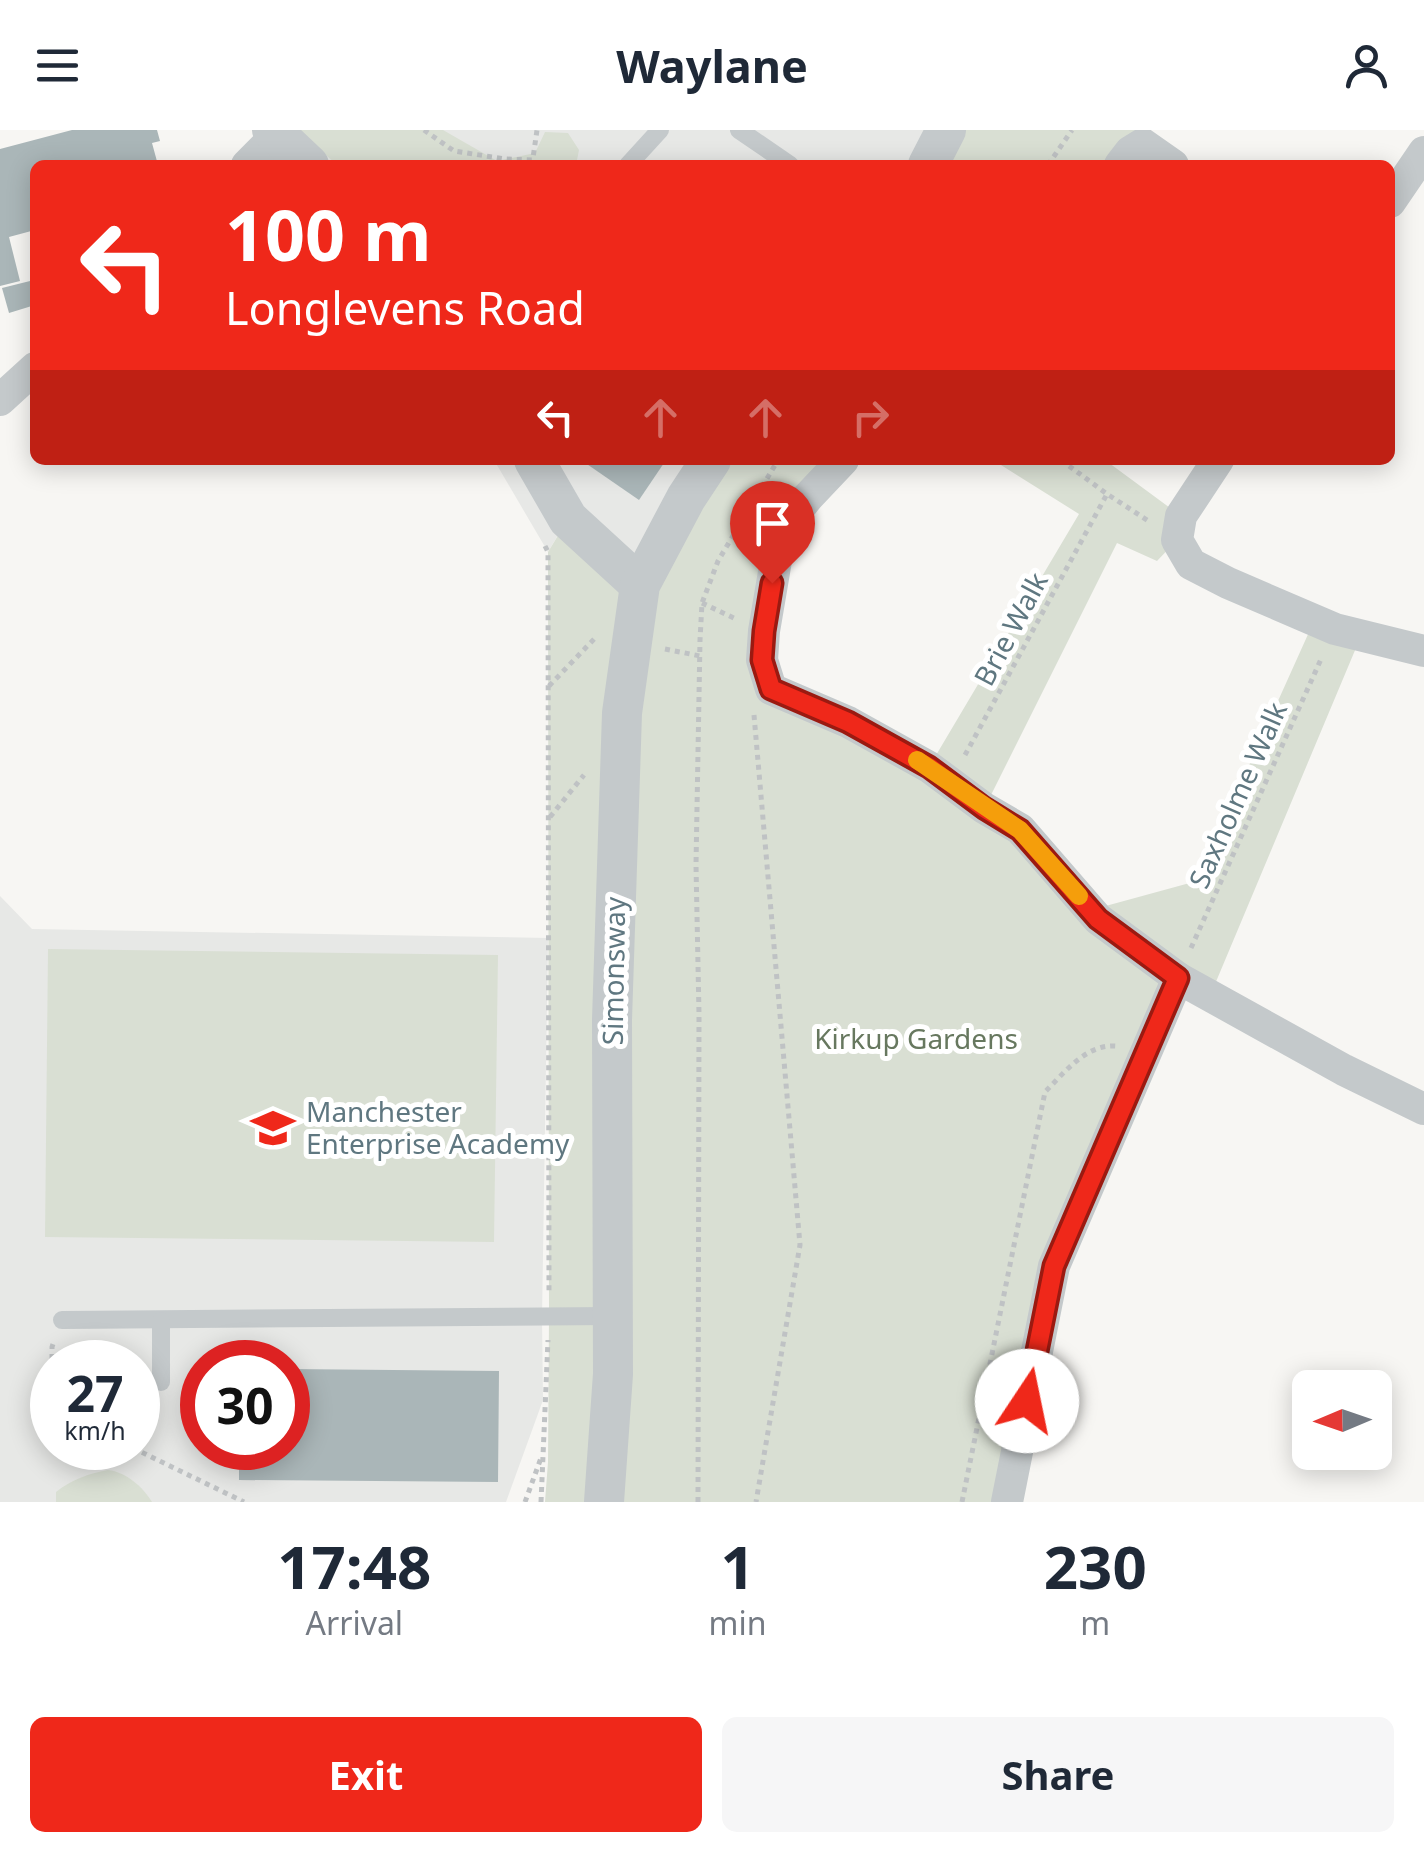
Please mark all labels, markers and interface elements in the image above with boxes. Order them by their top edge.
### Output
text: Waylane [616,35,808,96]
icon: menu [30,38,85,93]
icon: person [1339,38,1394,93]
text: 100 m [225,186,432,282]
icon: left [60,200,190,330]
text: Longlevens Road [225,277,585,338]
icon: left [528,390,583,445]
icon: ahead [633,390,688,445]
icon: ahead [738,390,793,445]
icon: right [843,390,898,445]
pin [730,481,815,584]
icon: arrive [745,496,800,551]
street label: Brie Walk [964,565,1056,692]
street label: Saxholme Walk [1179,695,1295,894]
street label: Simonsway [593,896,633,1046]
park label: Kirkup Gardens [814,1019,1018,1057]
place label: Manchester Enterprise Academy [306,1092,570,1162]
school or university icon: Manchester Enterprise Academy [249,1104,297,1152]
speed limit sign: 30 [180,1340,310,1470]
position arrow [975,1349,1079,1453]
text: 27 [66,1359,124,1427]
north arrow [1292,1370,1392,1470]
map controls [1292,1370,1392,1470]
text: km/h [64,1413,126,1447]
text: 17:48 [277,1525,431,1607]
text: 1 [720,1525,755,1607]
text: 230 [1044,1525,1147,1607]
text: Arrival [306,1601,403,1644]
text: min [709,1601,767,1644]
text: m [1080,1601,1110,1644]
button: Exit [30,1717,702,1832]
button: Share [722,1717,1394,1832]

